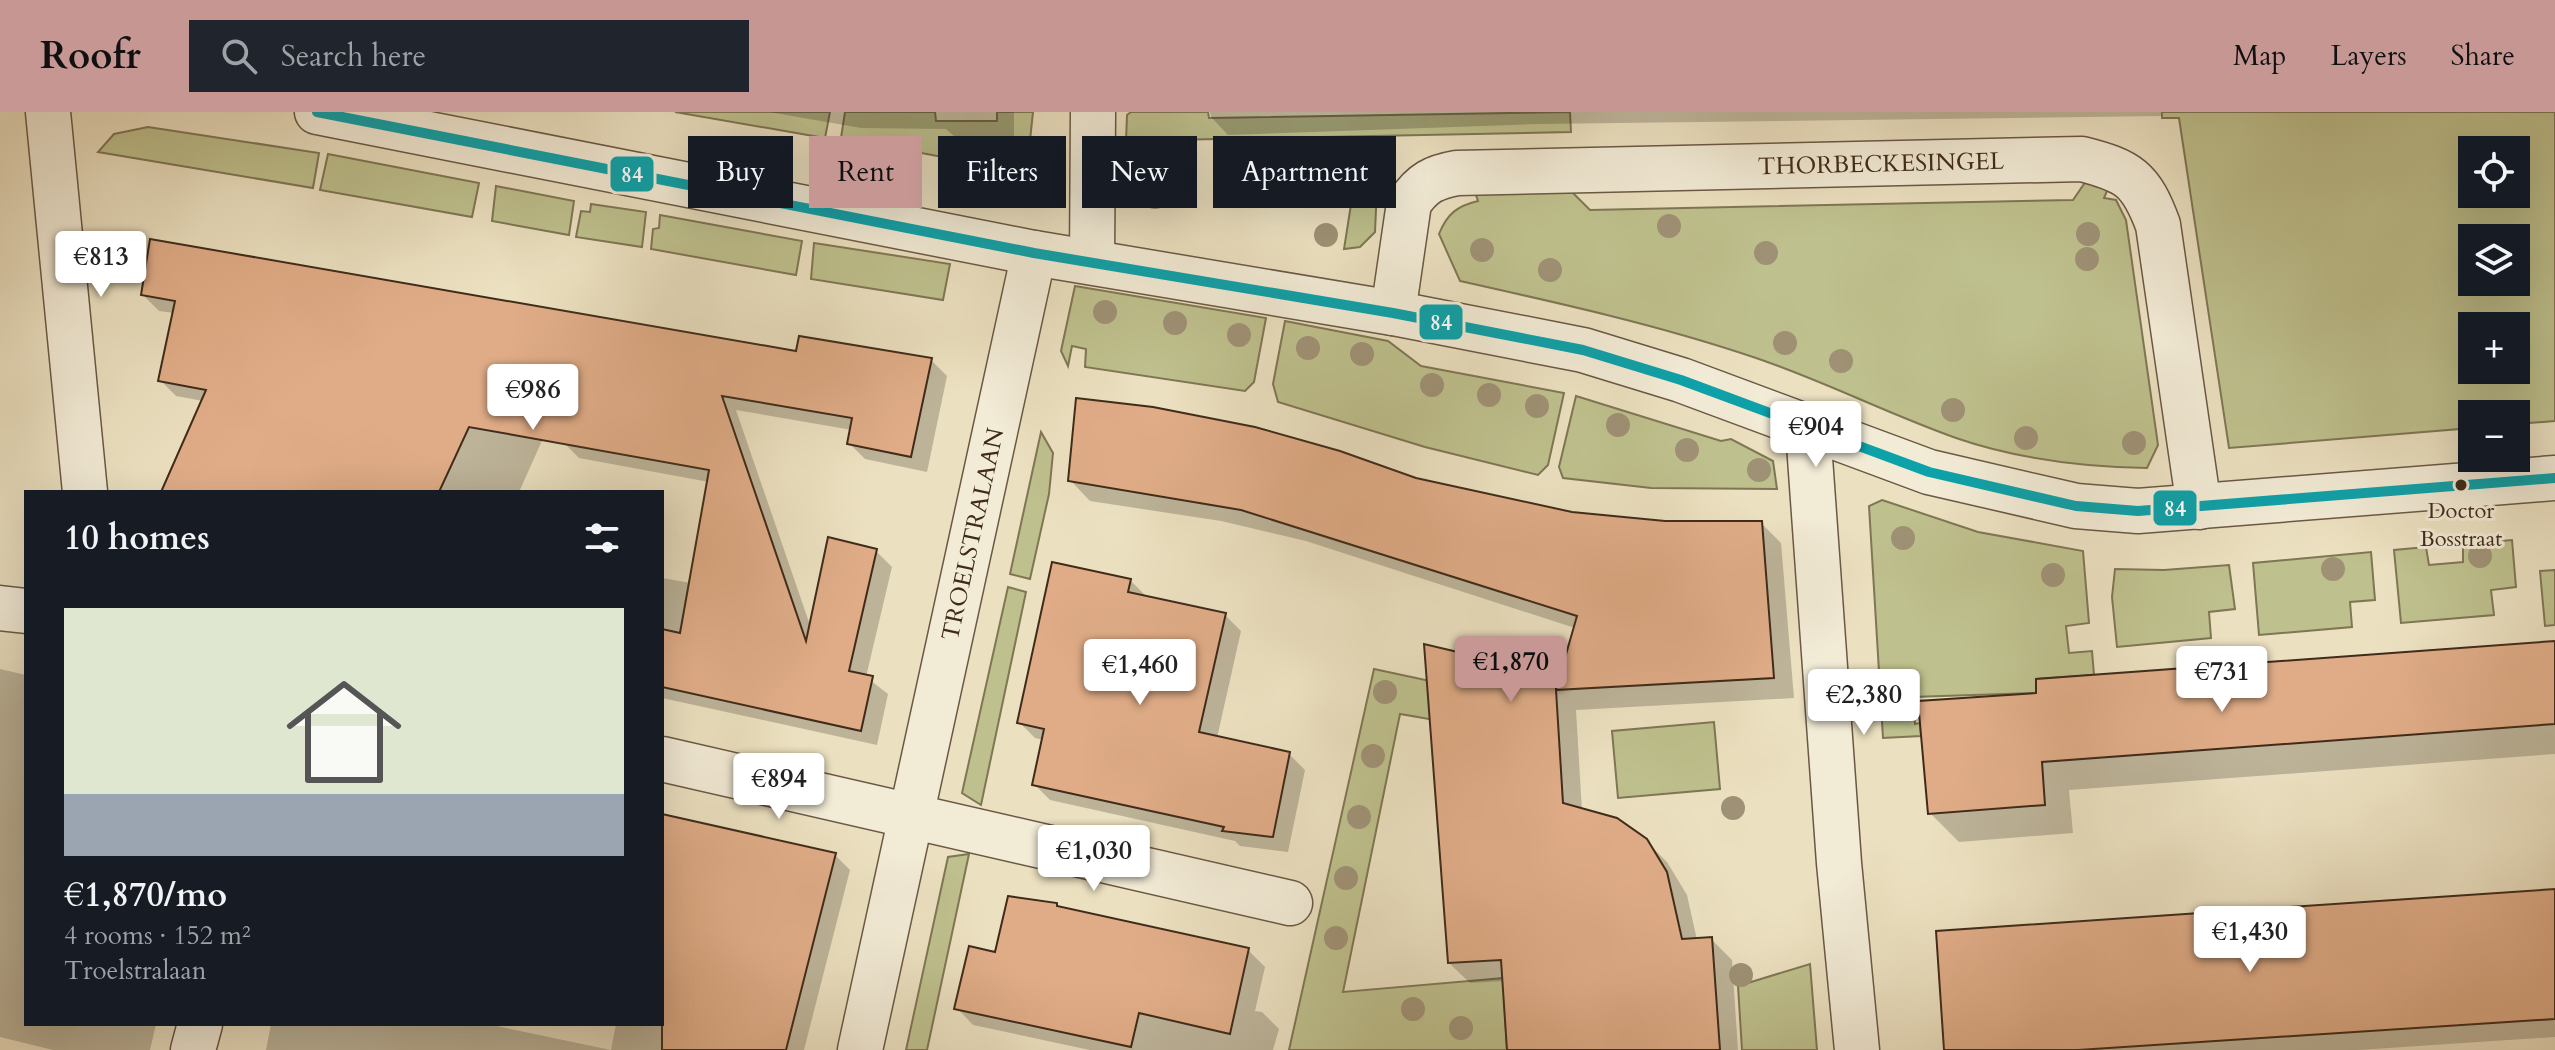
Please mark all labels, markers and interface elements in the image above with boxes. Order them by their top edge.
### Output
search box [189,20,749,92]
text: Roofr [40,30,141,82]
icon: search [217,34,261,78]
text: Search here [281,36,426,77]
text: Map [2233,37,2286,75]
text: Layers [2330,37,2407,75]
text: Share [2451,37,2515,75]
chip: Buy [688,136,793,208]
chip: Rent [809,136,922,208]
chip: Filters [938,136,1066,208]
chip: New [1082,136,1197,208]
chip: Apartment [1213,136,1396,208]
map controls [2458,136,2530,472]
button: locate [2458,136,2530,208]
street label: THORBECKESINGEL [1758,145,2005,183]
line badge: 84 [609,155,655,193]
text: 84 [621,160,643,190]
button: layers [2458,224,2530,296]
pin: €813 [54,231,148,299]
text: €813 [73,239,129,274]
line badge: 84 [1418,303,1464,341]
text: 84 [1430,308,1452,338]
button: + [2458,312,2530,384]
pin: €986 [486,364,580,432]
text: €986 [505,372,561,407]
button: − [2458,400,2530,472]
pin: €904 [1769,401,1863,469]
text: €904 [1788,409,1844,444]
street label: TROELSTRALAAN [934,424,1012,644]
marker: Doctor Bosstraat [2453,477,2469,493]
line badge: 84 [2152,489,2198,527]
text: 84 [2164,494,2186,524]
place label: Doctor Bosstraat [2420,496,2502,554]
text: 10 homes [64,515,210,561]
icon: filters [580,516,624,560]
pin: €1,870 [1446,636,1576,704]
pin: €1,460 [1075,639,1205,707]
text: €1,870 [1473,644,1549,679]
pin: €731 [2175,646,2269,714]
text: €1,460 [1102,647,1178,682]
text: €731 [2194,654,2250,689]
icon: home [272,660,416,804]
pin: €2,380 [1799,669,1929,737]
text: €2,380 [1826,677,1902,712]
pin: €894 [732,753,826,821]
text: €894 [751,761,807,796]
pin: €1,030 [1029,825,1159,893]
text: €1,030 [1056,833,1132,868]
text: €1,870/mo [64,872,227,918]
pin: €1,430 [2185,906,2315,974]
text: €1,430 [2212,914,2288,949]
text: 4 rooms · 152 m² [64,918,251,953]
text: Troelstralaan [64,953,207,988]

